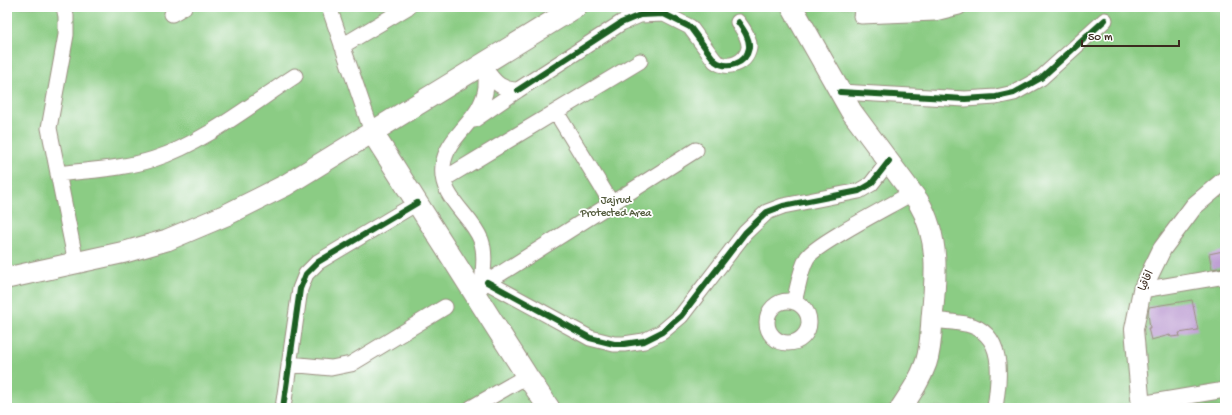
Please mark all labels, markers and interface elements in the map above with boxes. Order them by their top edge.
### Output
scale bar [1082,22,1179,48]
text: 50 m [1088,31,1113,45]
park label: Jajrud Protected Area [580,195,652,220]
street label: اقاقیا [1136,269,1157,293]

